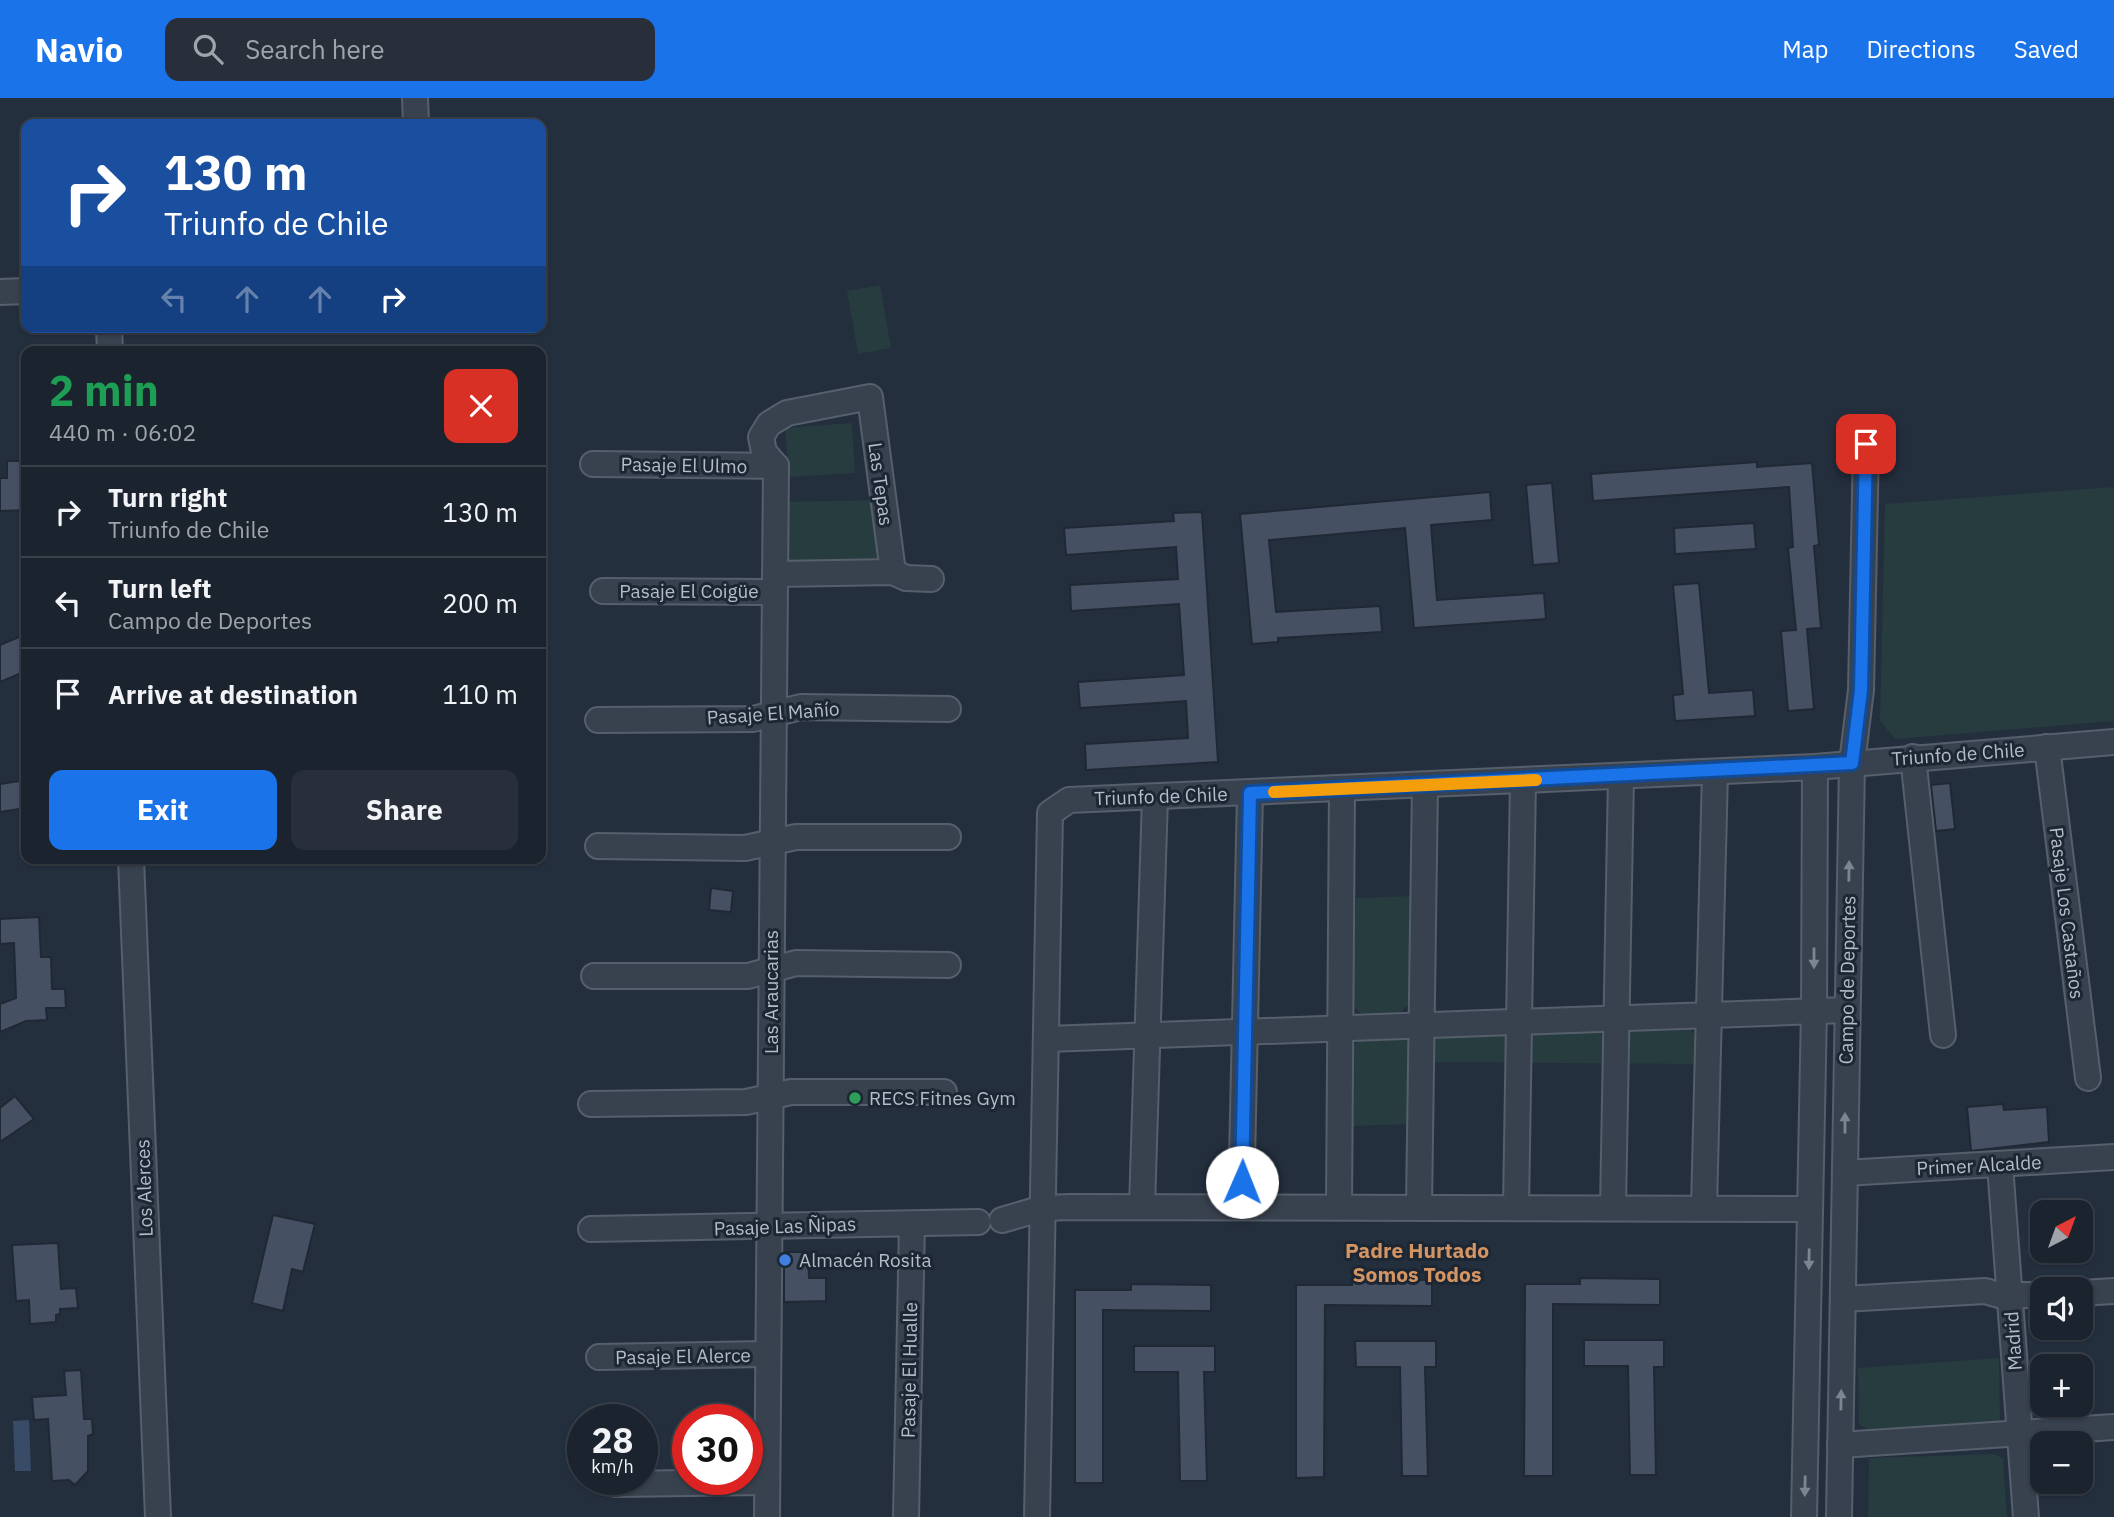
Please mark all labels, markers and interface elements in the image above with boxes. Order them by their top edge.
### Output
search box [165,18,655,81]
text: Navio [35,28,123,71]
icon: search [189,30,227,68]
text: Search here [245,32,385,66]
text: Map [1782,33,1828,65]
text: Directions [1866,33,1976,65]
text: Saved [2014,33,2079,65]
text: 130 m [164,140,308,203]
icon: right [49,147,140,238]
text: Triunfo de Chile [164,202,389,244]
icon: left [155,280,193,318]
icon: ahead [228,280,266,318]
icon: ahead [301,280,339,318]
icon: right [374,280,412,318]
text: 2 min [49,363,159,418]
button: close [444,369,518,443]
pin [1836,414,1896,474]
text: 440 m · 06:02 [49,417,196,447]
icon: arrive [1847,425,1885,463]
street label: Las Tepas [863,441,899,527]
street label: Pasaje El Ulmo [621,452,747,478]
text: Turn right [108,480,227,514]
icon: right [49,493,87,531]
text: 130 m [442,495,518,529]
text: Triunfo de Chile [108,514,269,544]
text: Turn left [108,571,211,605]
street label: Pasaje El Coigüe [619,579,759,603]
icon: left [49,584,87,622]
text: 200 m [442,586,518,620]
text: Campo de Deportes [108,605,312,635]
icon: arrive [49,675,87,713]
text: Arrive at destination [108,677,358,711]
text: 110 m [442,677,518,711]
street label: Pasaje El Mañío [706,696,840,730]
street label: Triunfo de Chile [1891,737,2025,771]
button: Exit [49,770,277,850]
button: Share [291,770,518,850]
street label: Triunfo de Chile [1094,782,1228,810]
street label: Pasaje Los Castaños [2045,826,2089,1000]
one-way arrow [1843,860,1855,882]
street label: Campo de Deportes [1834,895,1860,1065]
street label: Las Araucarias [759,930,783,1054]
one-way arrow [1808,947,1820,969]
place label: RECS Fitnes Gym [869,1086,1016,1110]
marker: RECS Fitnes Gym [847,1090,863,1106]
one-way arrow [1839,1112,1851,1134]
street label: Los Alerces [130,1139,158,1237]
position arrow [1205,1145,1279,1219]
street label: Primer Alcalde [1916,1150,2042,1180]
north arrow [2030,1200,2093,1264]
map controls [2030,1200,2093,1494]
street label: Pasaje Las Ñipas [713,1212,857,1240]
district label: Padre Hurtado Somos Todos [1345,1236,1489,1288]
place label: Almacén Rosita [799,1248,932,1272]
one-way arrow [1804,1248,1815,1270]
marker: Almacén Rosita [777,1252,793,1268]
button: sound [2030,1277,2093,1340]
street label: Pasaje El Hualle [896,1302,922,1438]
street label: Madrid [1999,1311,2027,1371]
street label: Pasaje El Alerce [615,1343,751,1369]
button: + [2030,1354,2093,1417]
one-way arrow [1835,1389,1847,1411]
speed limit sign: 30 [672,1404,763,1495]
text: 28 [591,1417,634,1463]
button: − [2030,1431,2093,1494]
text: km/h [591,1455,634,1478]
one-way arrow [1799,1475,1811,1497]

